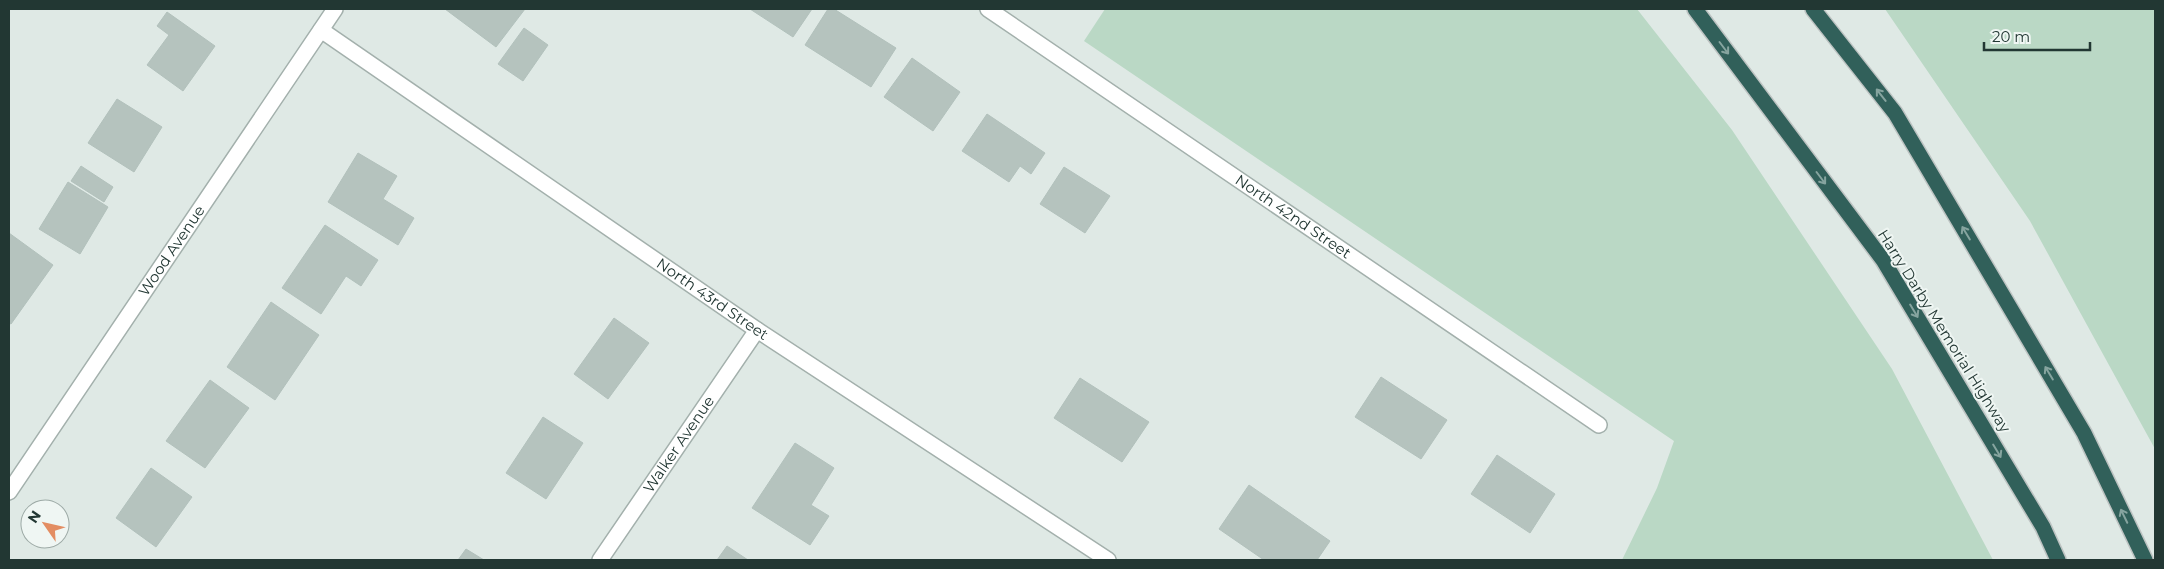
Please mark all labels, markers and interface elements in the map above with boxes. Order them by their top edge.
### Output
scale bar [1984,20,2090,52]
text: 20 m [1992,27,2030,46]
one-way arrow [1719,41,1729,55]
one-way arrow [1875,89,1886,102]
street label: North 42nd Street [1232,170,1355,262]
one-way arrow [1816,171,1827,184]
street label: Wood Avenue [134,202,209,300]
street label: Harry Darby Memorial Highway [1874,226,2015,436]
one-way arrow [1960,226,1970,240]
street label: North 43rd Street [653,254,772,344]
one-way arrow [1909,304,1919,318]
one-way arrow [2043,366,2053,380]
street label: Walker Avenue [639,392,718,496]
one-way arrow [1993,443,2003,457]
north arrow [20,499,70,549]
text: N [24,507,45,526]
one-way arrow [2119,509,2128,524]

